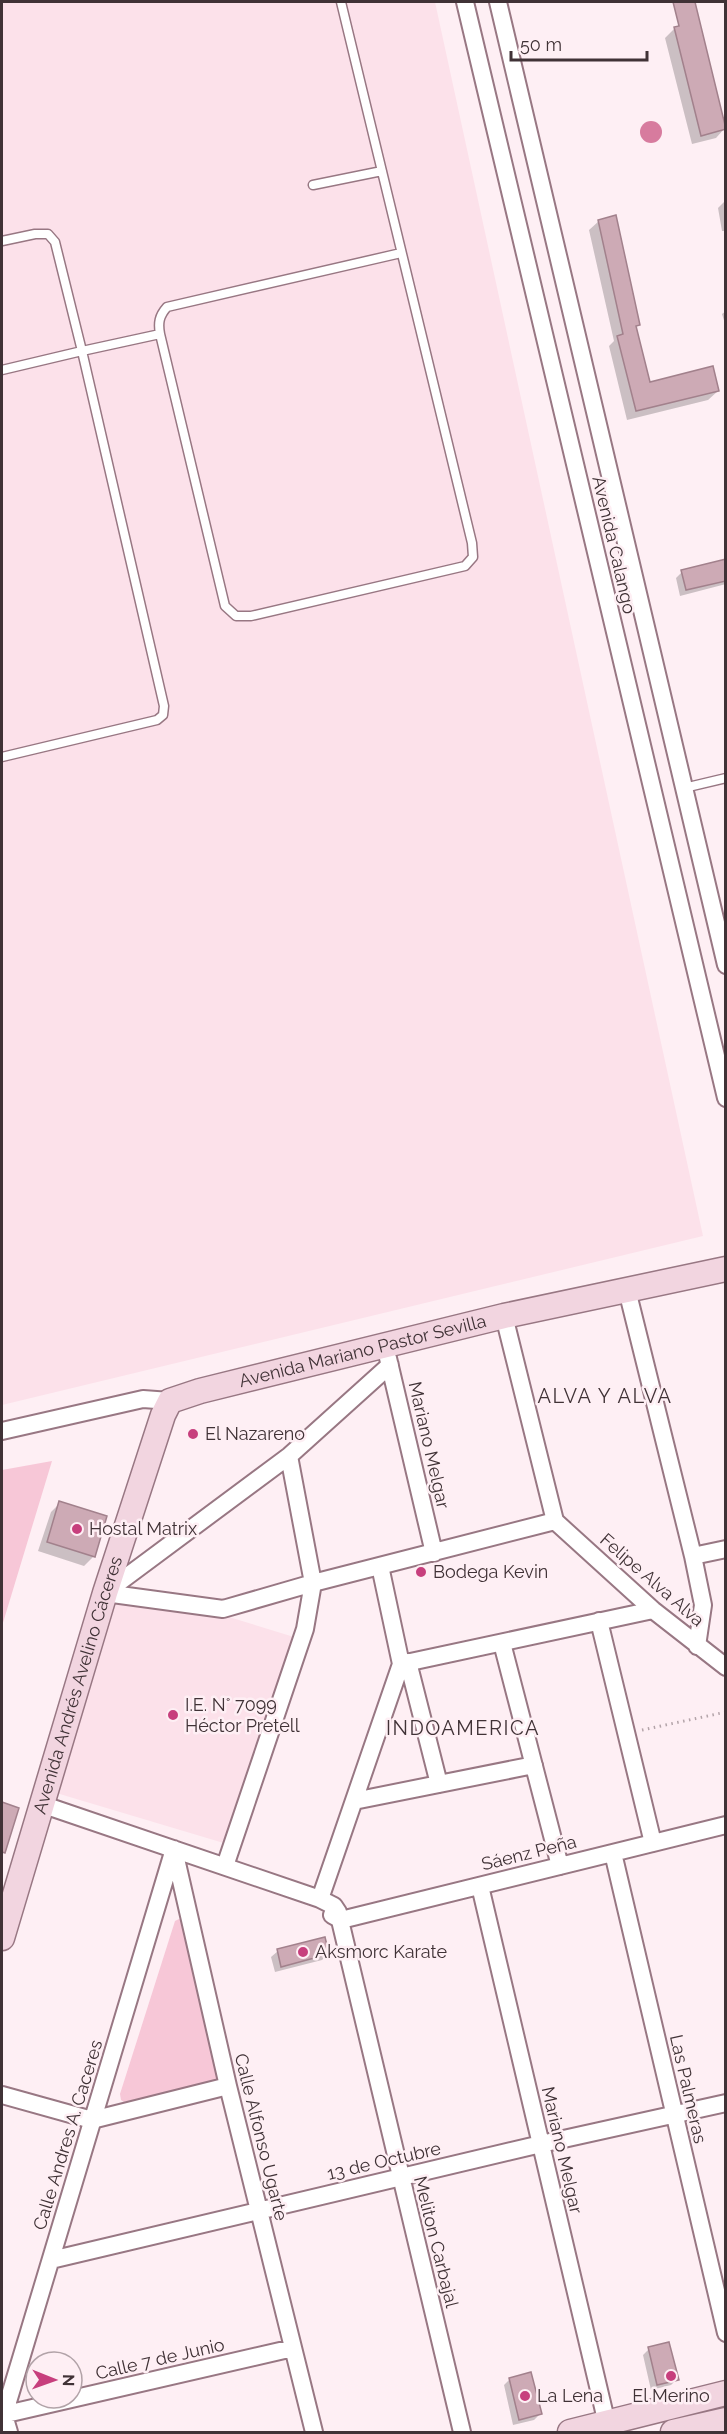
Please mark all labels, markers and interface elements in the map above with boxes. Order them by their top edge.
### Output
scale bar [511,24,648,62]
text: 50 m [520,34,562,55]
street label: Avenida Calango [588,474,641,616]
street label: Avenida Mariano Pastor Sevilla [237,1310,488,1391]
street label: Mariano Melgar [405,1379,454,1511]
district label: ALVA Y ALVA [537,1384,673,1408]
place label: El Nazareno [205,1423,305,1444]
marker: El Nazareno [186,1427,200,1441]
place label: Hostal Matrix [89,1518,197,1539]
marker: Hostal Matrix [70,1522,84,1536]
street label: Felipe Alva Alva [596,1529,709,1631]
street label: Avenida Andrés Avelino Cáceres [29,1553,126,1816]
place label: Bodega Kevin [433,1561,548,1582]
marker: Bodega Kevin [414,1565,428,1579]
place label: I.E. N° 7099 Héctor Pretell [185,1694,300,1736]
marker: I.E. N° 7099 Héctor Pretell [166,1708,180,1722]
district label: INDOAMERICA [386,1716,540,1740]
street label: Sáenz Peña [479,1831,579,1874]
place label: Aksmorc Karate [315,1941,447,1962]
marker: Aksmorc Karate [296,1945,310,1959]
street label: Las Palmeras [666,2032,711,2146]
street label: Calle Andres A. Caceres [29,2037,107,2232]
street label: Calle Alfonso Ugarte [231,2051,293,2223]
street label: Mariano Melgar [538,2084,587,2216]
street label: 13 de Octubre [325,2137,443,2184]
street label: Meliton Carbajal [410,2174,463,2310]
street label: Calle 7 de Junio [93,2333,227,2384]
north arrow [24,2350,84,2410]
marker: El Merino [664,2369,678,2383]
text: N [59,2374,78,2387]
place label: La Lena [537,2385,603,2406]
place label: El Merino [632,2385,710,2406]
marker: La Lena [518,2389,532,2403]

